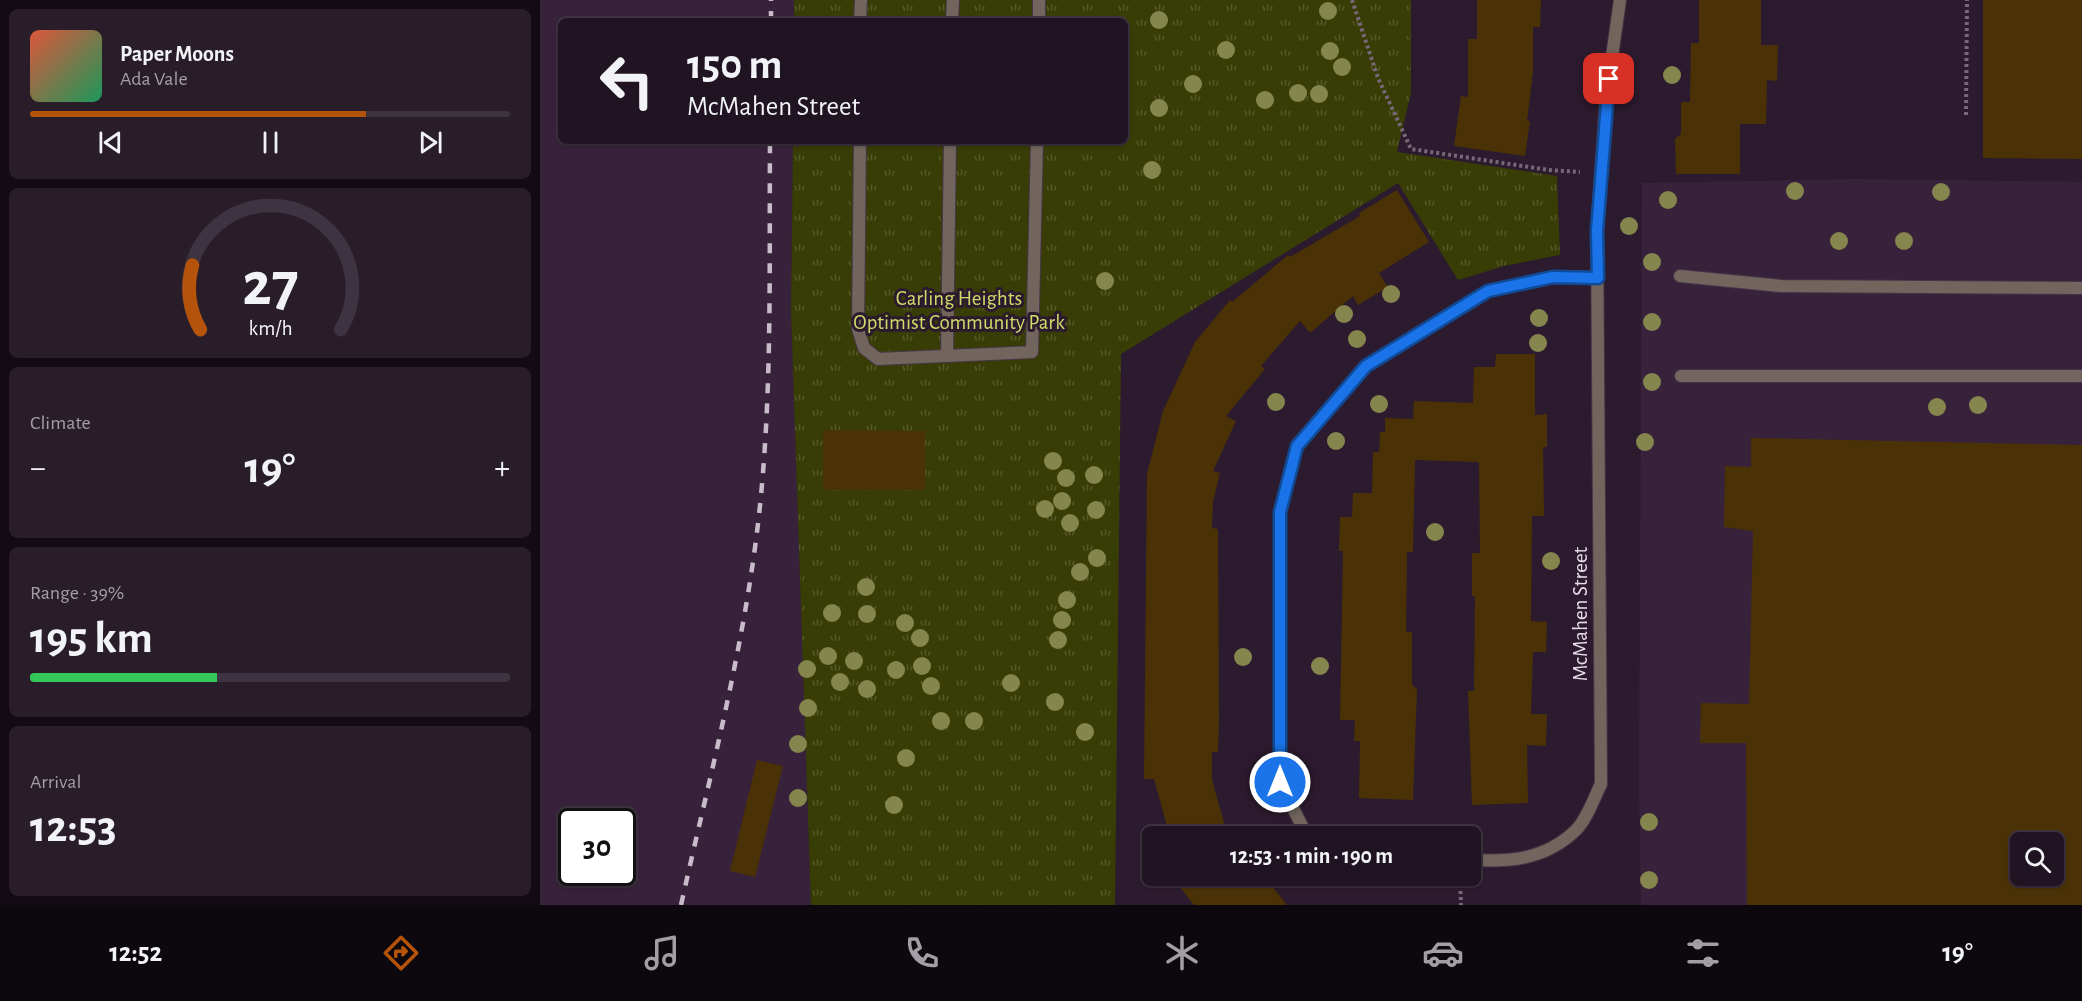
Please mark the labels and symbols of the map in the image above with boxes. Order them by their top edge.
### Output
pin [1583,53,1634,104]
park label: Carling Heights Optimist Community Park [853,288,1065,333]
street label: McMahen Street [1570,546,1591,681]
position arrow [1248,750,1312,814]
speed limit sign: 30 [558,808,636,886]

